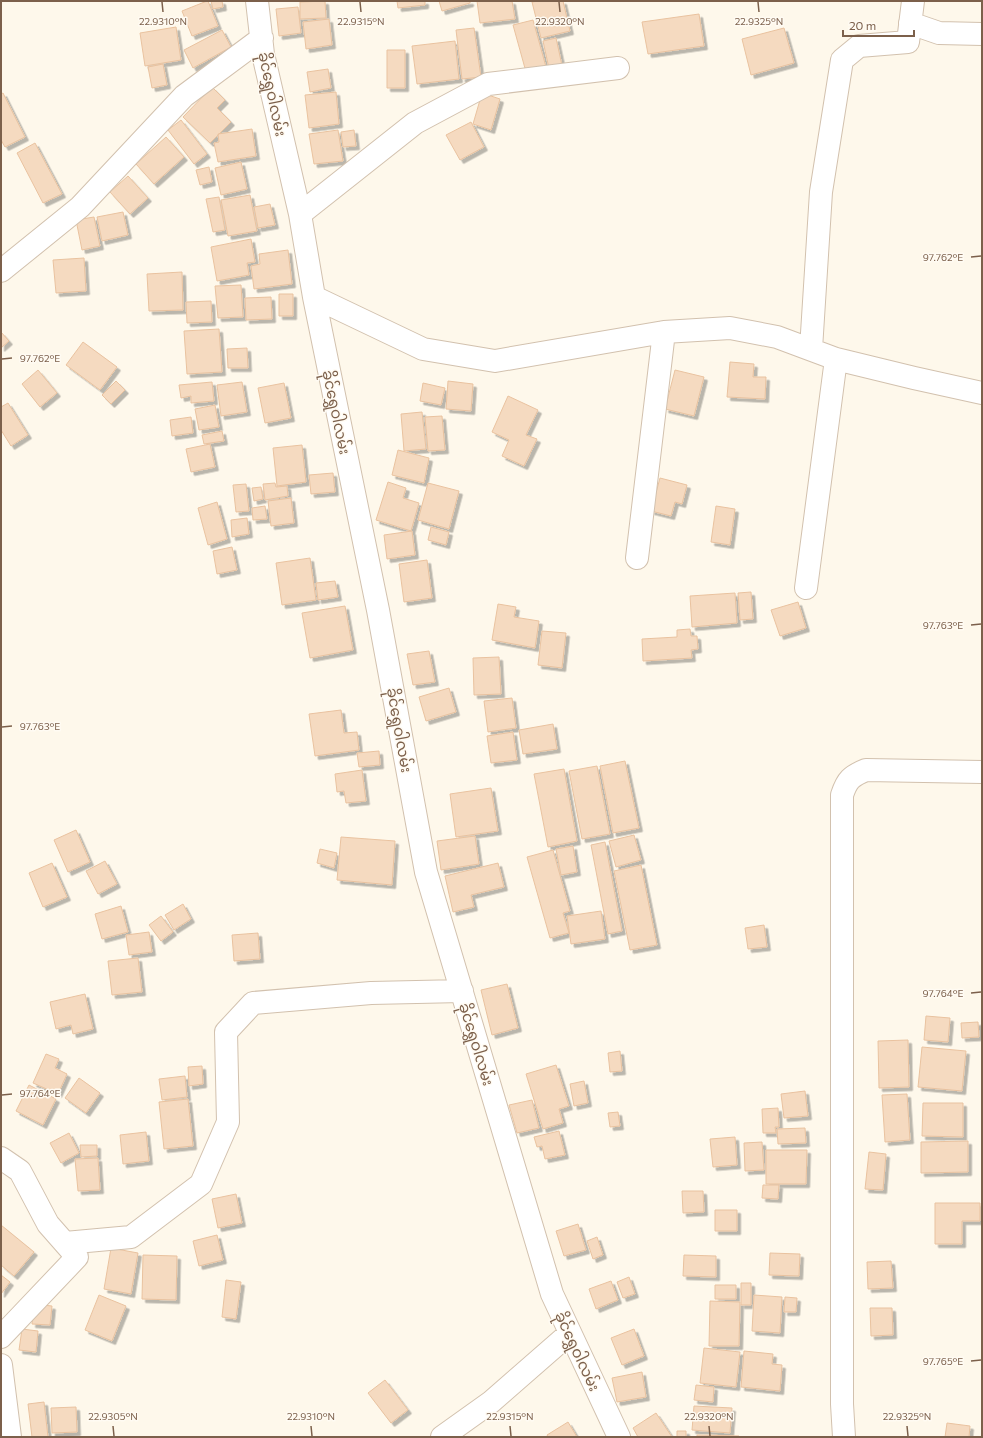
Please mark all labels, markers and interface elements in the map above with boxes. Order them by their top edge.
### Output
scale bar [843,12,914,38]
text: 22.9310°N [139,15,187,27]
text: 22.9315°N [337,15,385,27]
text: 22.9320°N [535,15,585,27]
text: 22.9325°N [735,15,783,27]
text: 20 m [849,18,876,32]
street label: ခိုင်ရွှေဝါလမ်း [251,50,291,139]
text: 97.762°E [923,251,963,263]
text: 97.762°E [20,352,60,364]
street label: ခိုင်ရွှေဝါလမ်း [315,368,355,457]
text: 97.763°E [923,619,963,631]
street label: ခိုင်ရွှေဝါလမ်း [380,686,416,775]
text: 97.763°E [20,720,60,732]
text: 97.764°E [923,987,963,999]
street label: ခိုင်ရွှေဝါလမ်း [452,1000,498,1089]
text: 97.764°E [20,1087,60,1099]
street label: ခိုင်ရွှေဝါလမ်း [548,1308,604,1395]
text: 97.765°E [923,1355,963,1367]
text: 22.9305°N [88,1410,138,1422]
text: 22.9310°N [287,1410,335,1422]
text: 22.9315°N [486,1410,534,1422]
text: 22.9320°N [684,1410,734,1422]
text: 22.9325°N [883,1410,931,1422]

